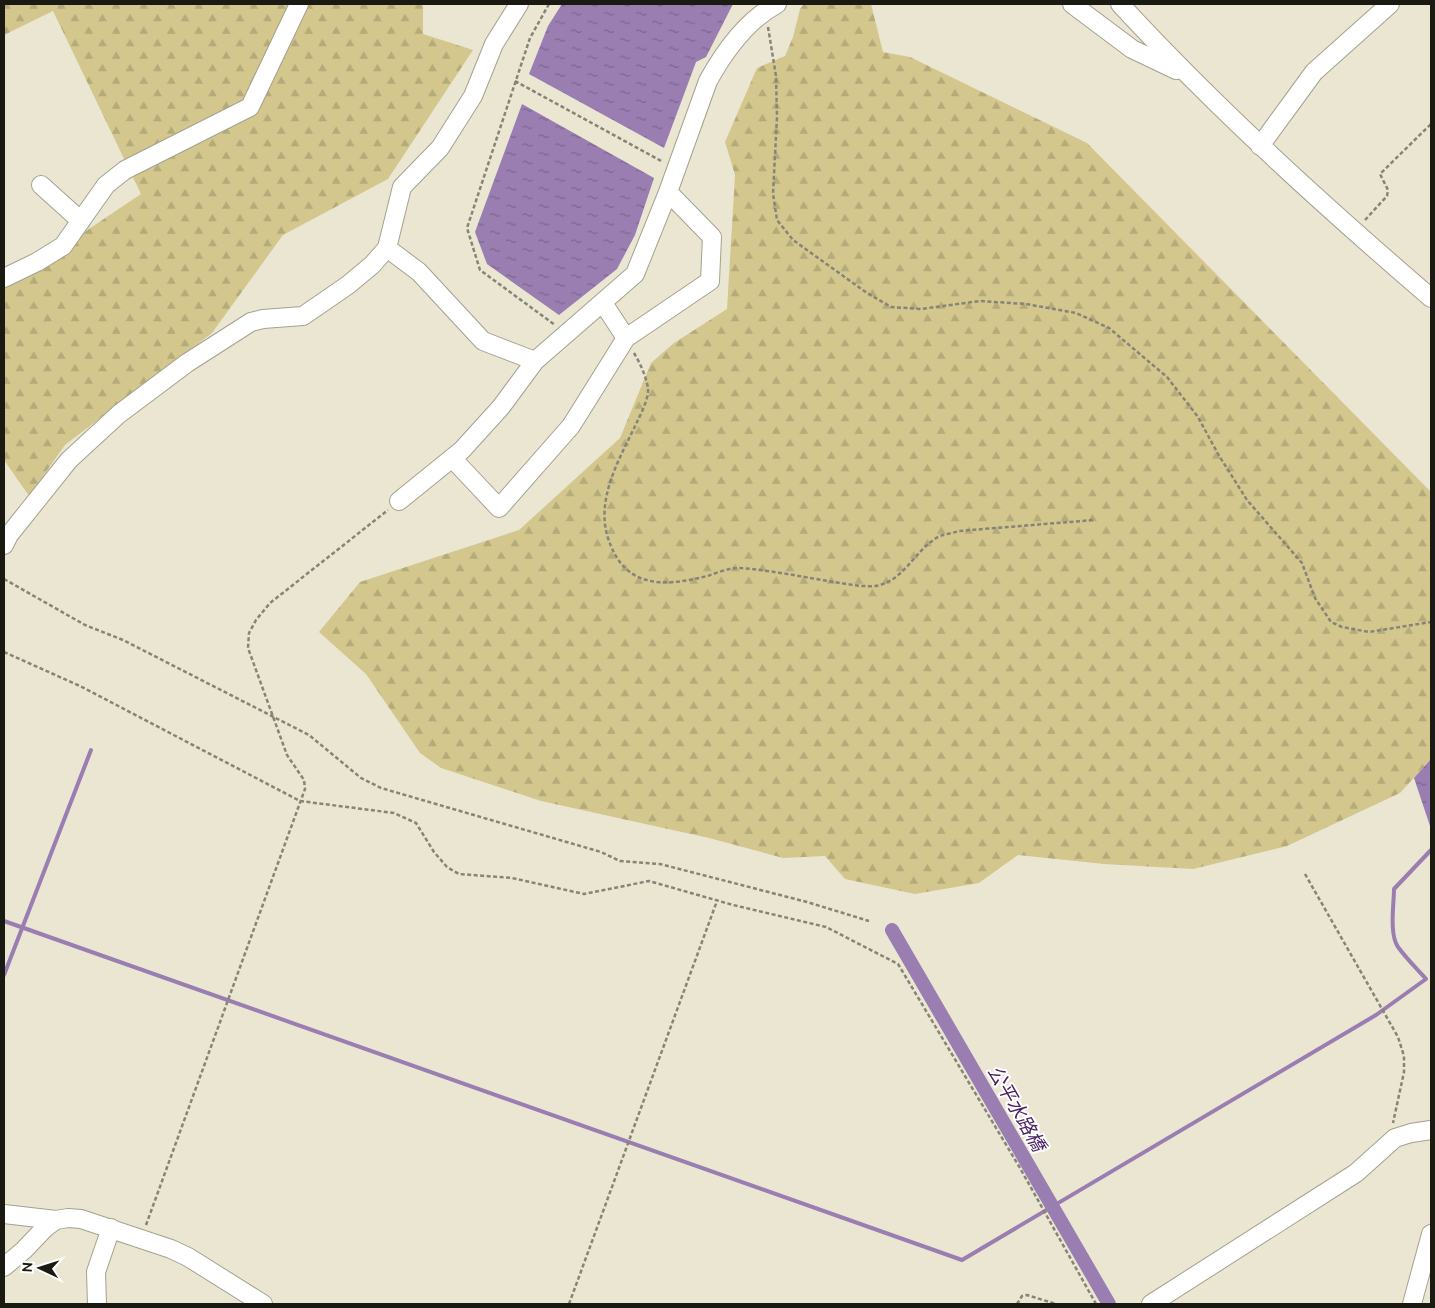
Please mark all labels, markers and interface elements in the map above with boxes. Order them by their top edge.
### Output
water label: 公平水路橋 [984,1061,1052,1157]
north arrow [15,1243,65,1293]
text: N [19,1261,35,1273]

